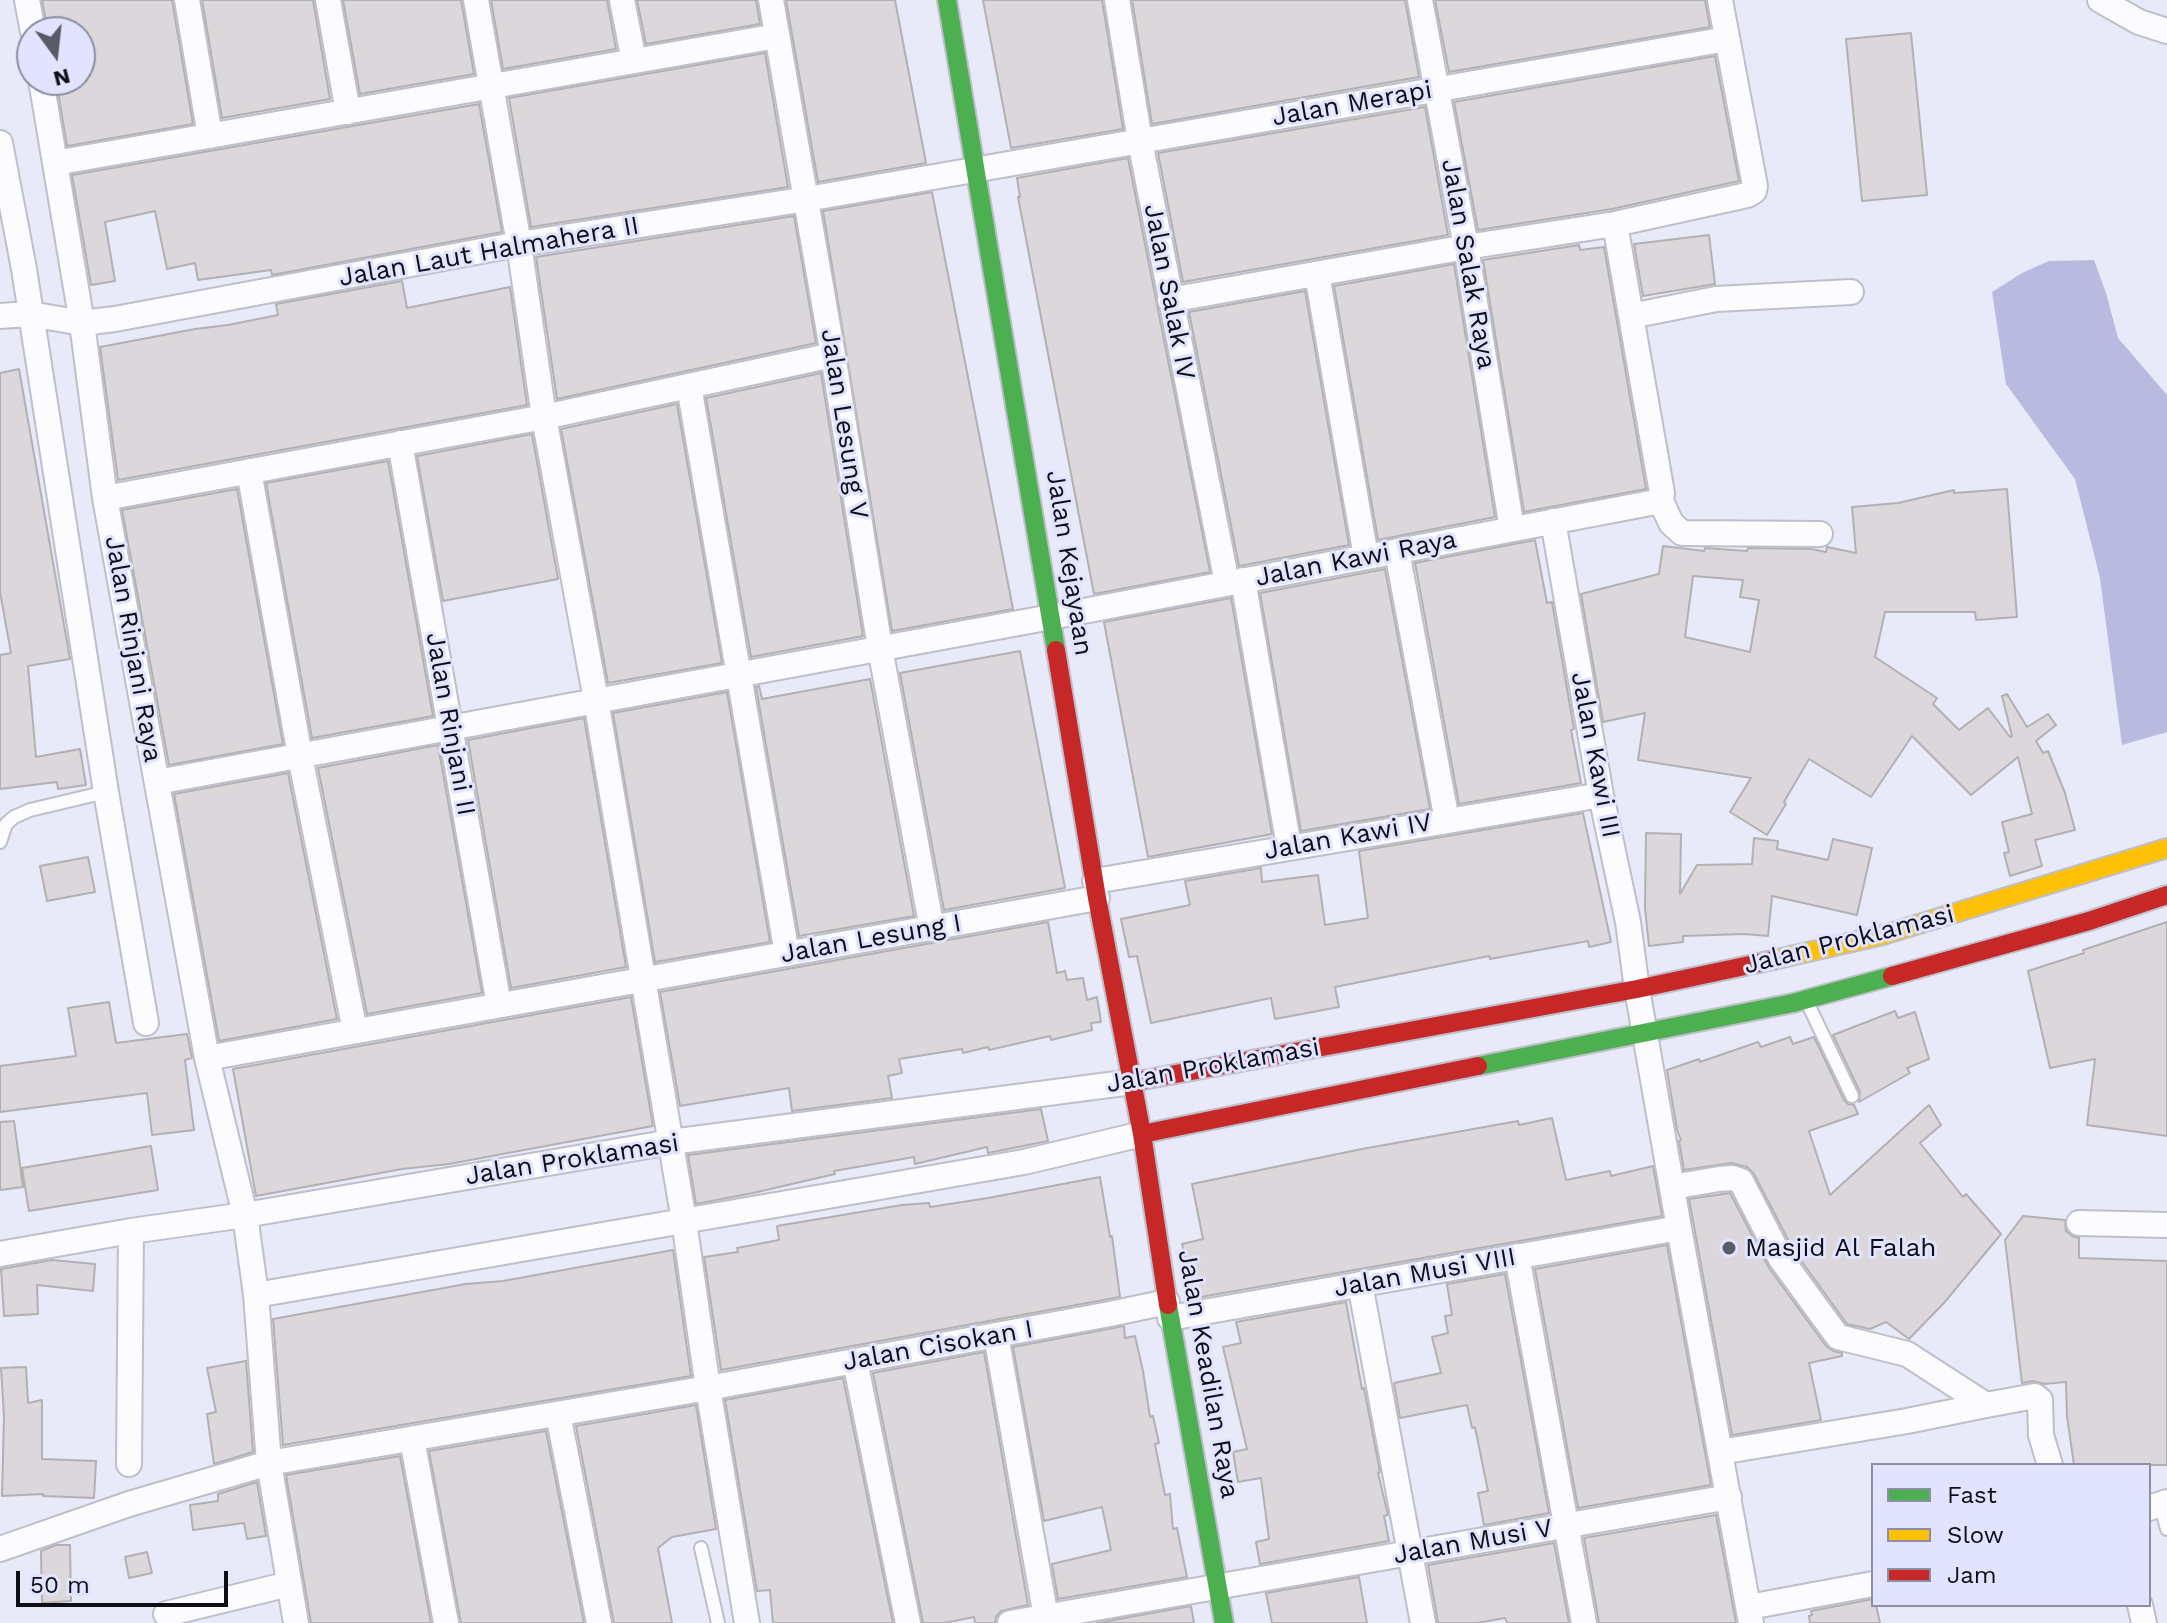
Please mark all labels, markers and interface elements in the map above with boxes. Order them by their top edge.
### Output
north arrow [16,16,96,96]
text: N [51,64,73,92]
street label: Jalan Merapi [1270,75,1434,133]
street label: Jalan Salak Raya [1434,156,1502,372]
street label: Jalan Salak IV [1137,201,1201,383]
street label: Jalan Laut Halmahera II [337,210,641,294]
street label: Jalan Lesung V [814,327,874,521]
street label: Jalan Kejayaan [1039,468,1099,658]
street label: Jalan Kawi Raya [1253,524,1459,594]
street label: Jalan Rinjani Raya [98,533,168,765]
street label: Jalan Rinjani II [419,630,481,818]
street label: Jalan Kawi III [1564,669,1626,841]
street label: Jalan Kawi IV [1262,807,1434,867]
street label: Jalan Proklamasi [1741,899,1957,981]
street label: Jalan Lesung I [778,908,964,970]
street label: Jalan Proklamasi [1104,1032,1322,1100]
street label: Jalan Proklamasi [463,1128,681,1192]
place label: Masjid Al Falah [1745,1232,1936,1264]
marker: Masjid Al Falah [1720,1239,1738,1257]
street label: Jalan Musi VIII [1332,1242,1518,1304]
street label: Jalan Keadilan Raya [1171,1247,1245,1501]
street label: Jalan Cisokan I [841,1314,1035,1378]
legend [1871,1463,2151,1607]
text: Fast [1947,1481,1997,1509]
street label: Jalan Musi V [1391,1513,1555,1571]
text: Slow [1947,1521,2004,1549]
scale bar [20,1555,232,1605]
text: Jam [1947,1561,1997,1589]
text: 50 m [30,1571,90,1599]

